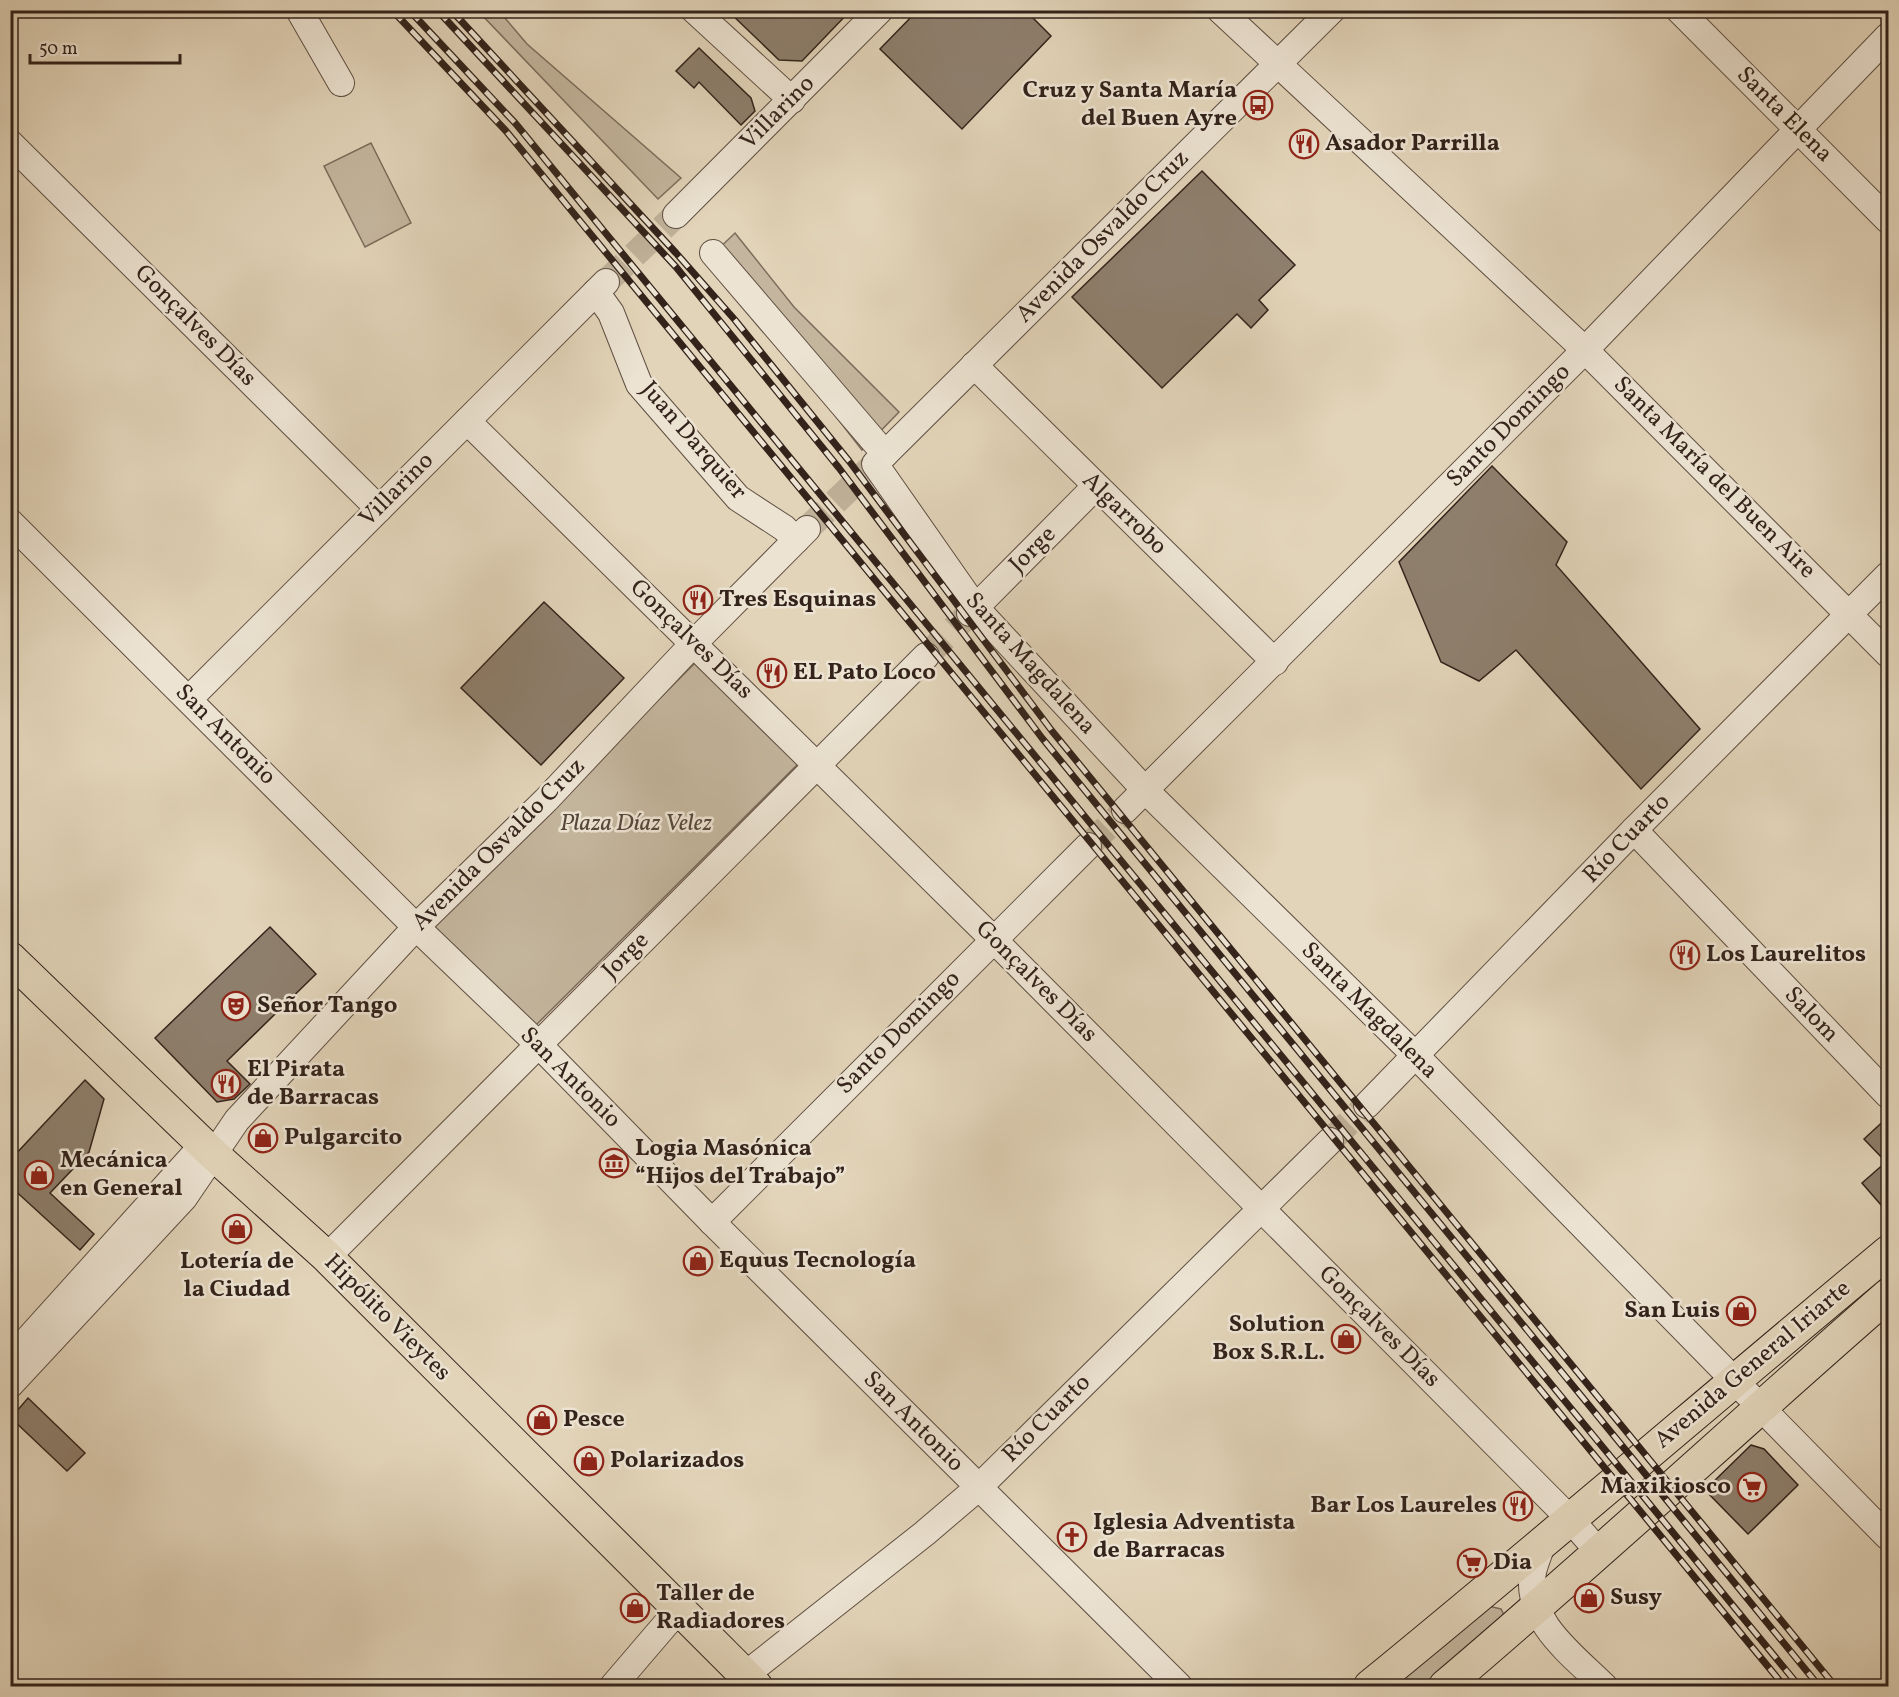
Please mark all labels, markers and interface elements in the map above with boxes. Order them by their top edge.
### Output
scale bar [30,27,180,65]
text: 50 m [39,37,78,62]
street label: Santa Elena [1728,59,1840,171]
street label: Villarino [733,68,823,158]
place label: Cruz y Santa María del Buen Ayre [1023,74,1237,136]
bus stop icon: Cruz y Santa María del Buen Ayre [1242,89,1274,121]
place label: Asador Parrilla [1325,127,1500,161]
restaurant icon: Asador Parrilla [1288,128,1320,160]
street label: Avenida Osvaldo Cruz [1009,143,1197,331]
street label: Gonçalves Días [126,257,264,395]
street label: Santo Domingo [1439,356,1579,496]
street label: Santa María del Buen Aire [1605,369,1823,587]
street label: Juan Darquier [632,374,754,508]
street label: Villarino [352,445,442,535]
street label: Algarrobo [1074,465,1174,563]
street label: Jorge [1002,519,1064,581]
street label: Gonçalves Días [622,572,760,708]
place label: Tres Esquinas [719,583,876,617]
restaurant icon: Tres Esquinas [682,584,714,616]
street label: Santa Magdalena [957,585,1103,743]
place label: EL Pato Loco [793,656,936,690]
restaurant icon: EL Pato Loco [756,657,788,689]
street label: San Antonio [167,677,283,793]
street label: Avenida Osvaldo Cruz [405,751,593,939]
street label: Río Cuarto [1575,786,1679,892]
park label: Plaza Díaz Velez [560,807,712,841]
street label: Gonçalves Días [967,913,1105,1051]
street label: Jorge [595,925,657,987]
street label: Santa Magdalena [1293,935,1445,1087]
place label: Los Laurelitos [1706,938,1866,972]
restaurant icon: Los Laurelitos [1669,939,1701,971]
street label: Santo Domingo [829,963,969,1103]
street label: Salom [1776,979,1846,1051]
place label: Señor Tango [257,989,397,1023]
theatre icon: Señor Tango [220,990,252,1022]
street label: San Antonio [512,1020,628,1136]
place label: El Pirata de Barracas [247,1053,379,1115]
restaurant icon: El Pirata de Barracas [210,1068,242,1100]
place label: Pulgarcito [284,1121,402,1155]
shop icon: Pulgarcito [247,1122,279,1154]
place label: Logia Masónica “Hijos del Trabajo” [635,1132,845,1194]
place label: Mecánica en General [60,1144,183,1206]
museum icon: Logia Masónica “Hijos del Trabajo” [598,1147,630,1179]
shop icon: Mecánica en General [23,1159,55,1191]
shop icon: Lotería de la Ciudad [221,1213,253,1245]
place label: Equus Tecnología [719,1244,916,1278]
place label: Lotería de la Ciudad [180,1245,294,1307]
shop icon: Equus Tecnología [682,1245,714,1277]
street label: Hipólito Vieytes [316,1247,458,1389]
street label: Gonçalves Días [1310,1258,1448,1396]
street label: Avenida General Iriarte [1647,1273,1859,1457]
place label: San Luis [1624,1294,1720,1328]
shop icon: San Luis [1725,1295,1757,1327]
place label: Solution Box S.R.L. [1212,1308,1325,1370]
shop icon: Solution Box S.R.L. [1330,1323,1362,1355]
street label: San Antonio [855,1364,971,1480]
street label: Río Cuarto [995,1367,1099,1471]
place label: Pesce [563,1403,625,1437]
shop icon: Pesce [526,1404,558,1436]
place label: Polarizados [610,1444,744,1478]
shop icon: Polarizados [573,1445,605,1477]
place label: Maxikiosco [1600,1470,1731,1504]
supermarket icon: Maxikiosco [1736,1471,1768,1503]
place label: Bar Los Laureles [1310,1489,1497,1523]
restaurant icon: Bar Los Laureles [1502,1490,1534,1522]
place label: Iglesia Adventista de Barracas [1093,1506,1295,1568]
church icon: Iglesia Adventista de Barracas [1056,1521,1088,1553]
place label: Dia [1493,1546,1532,1580]
supermarket icon: Dia [1456,1547,1488,1579]
place label: Taller de Radiadores [656,1577,785,1639]
place label: Susy [1610,1581,1663,1615]
shop icon: Susy [1573,1582,1605,1614]
shop icon: Taller de Radiadores [619,1592,651,1624]

